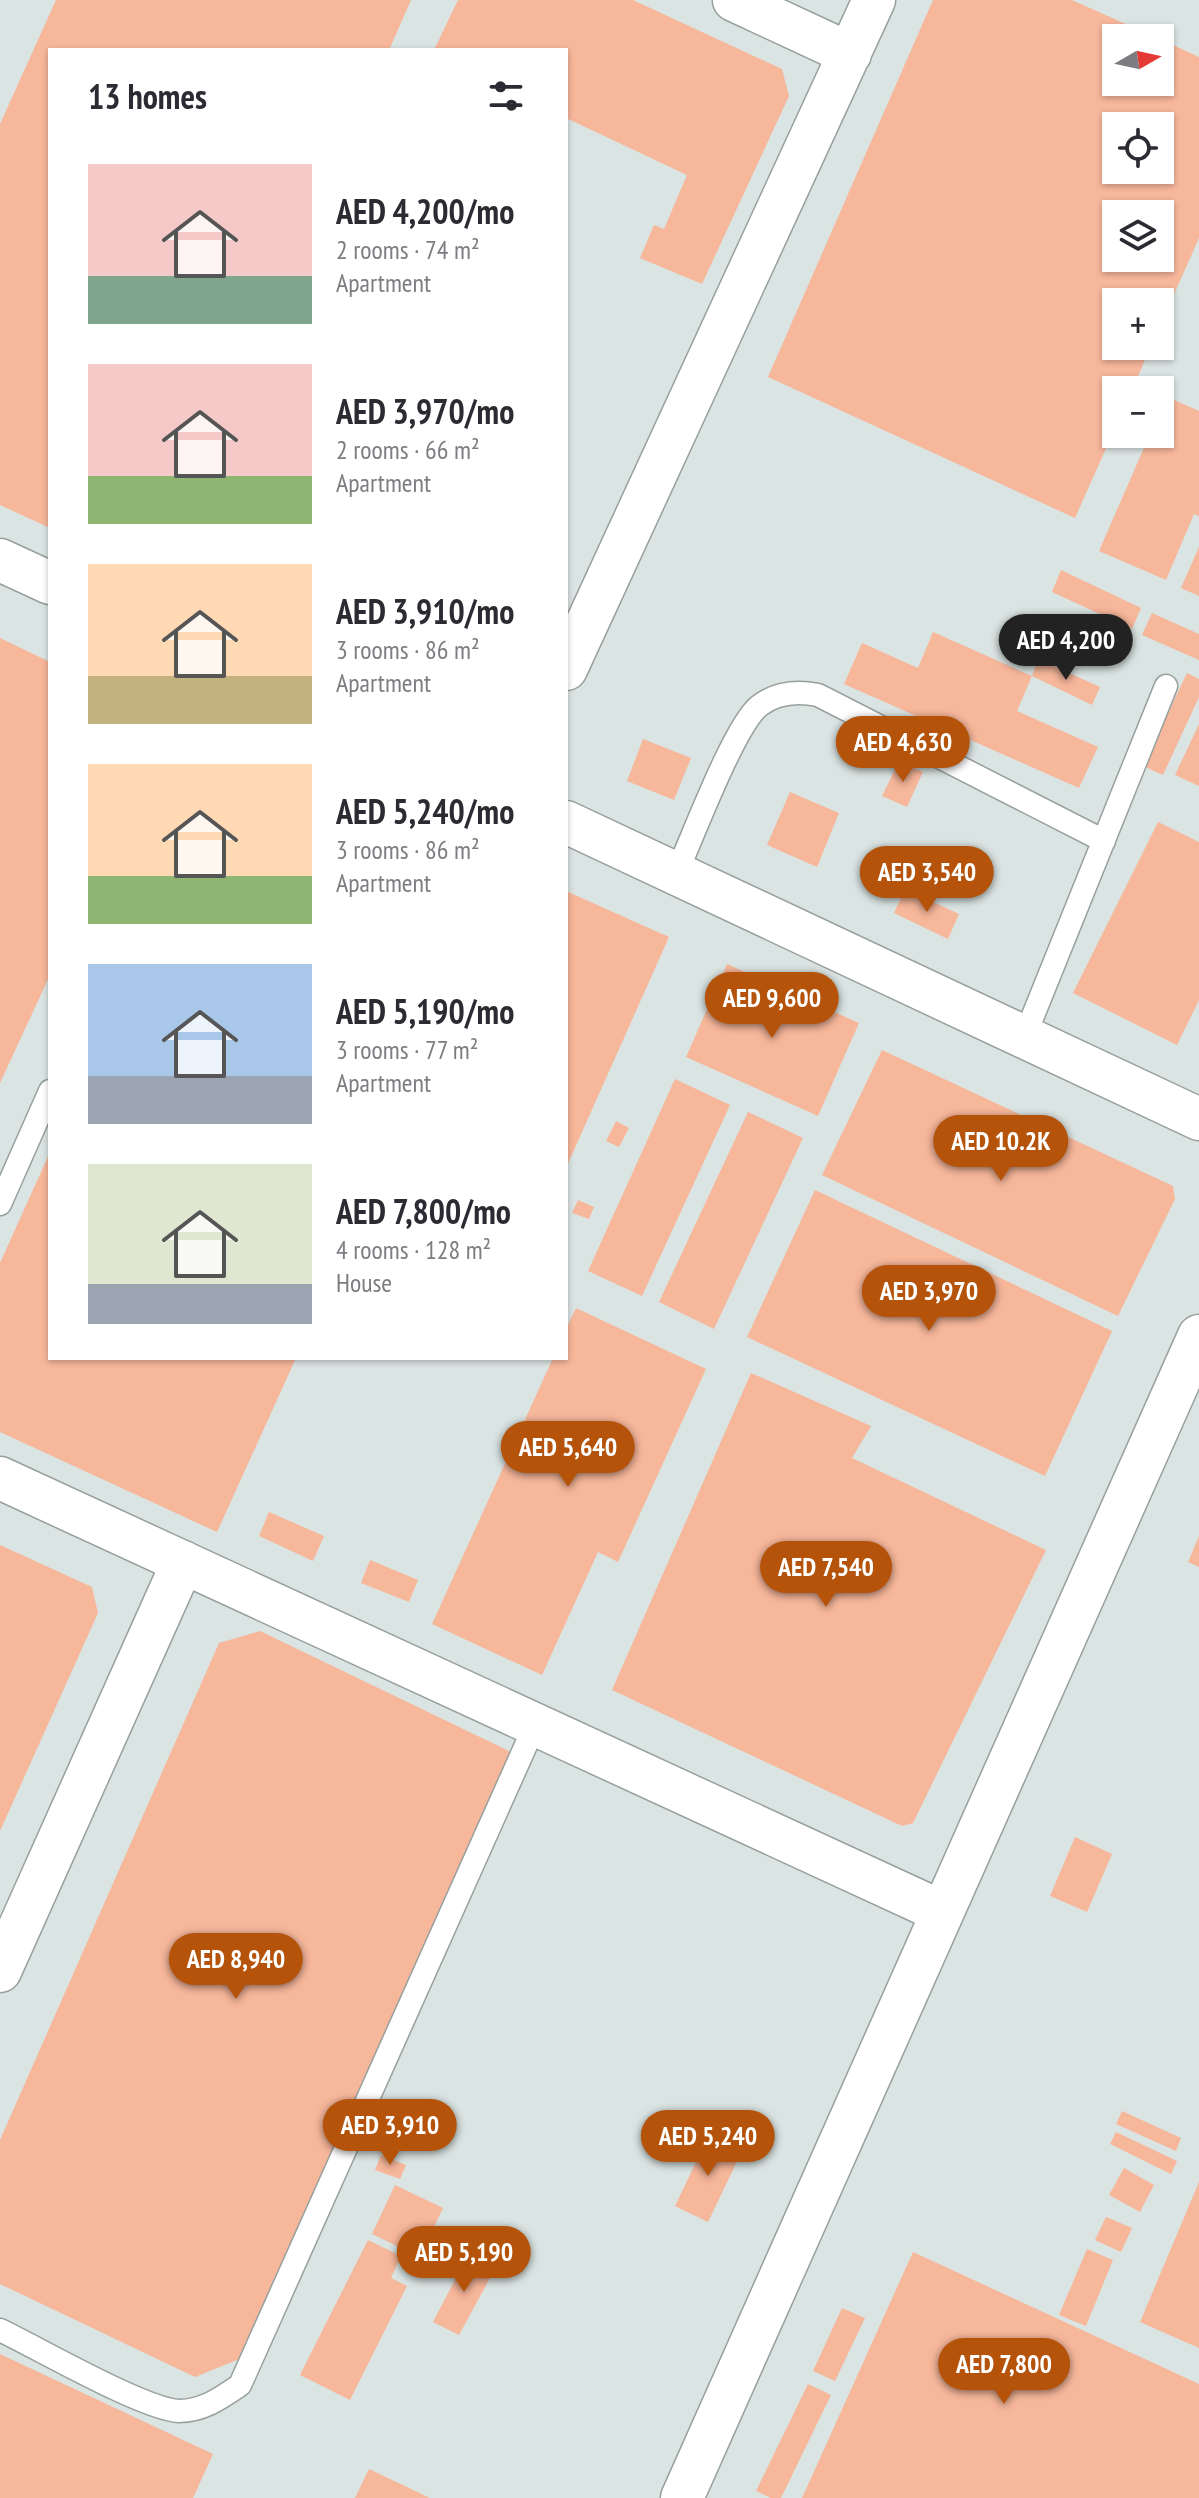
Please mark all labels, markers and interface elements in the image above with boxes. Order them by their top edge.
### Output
north arrow [1102,24,1174,96]
map controls [1102,24,1174,448]
text: 13 homes [88,74,207,118]
icon: filters [484,74,528,118]
button: locate [1102,112,1174,184]
text: AED 4,200/mo [336,189,514,233]
icon: home [152,196,248,292]
button: layers [1102,200,1174,272]
text: 2 rooms · 74 m² [336,233,480,266]
text: Apartment [336,266,431,299]
button: + [1102,288,1174,360]
button: − [1102,376,1174,448]
text: AED 3,970/mo [336,389,514,433]
icon: home [152,396,248,492]
text: 2 rooms · 66 m² [336,433,480,466]
text: Apartment [336,466,431,499]
text: AED 3,910/mo [336,589,514,633]
icon: home [152,596,248,692]
pin: AED 4,200 [974,614,1158,682]
text: AED 4,200 [1017,623,1115,656]
text: 3 rooms · 86 m² [336,633,480,666]
text: Apartment [336,666,431,699]
pin: AED 4,630 [811,716,995,784]
text: AED 4,630 [854,725,952,758]
text: AED 5,240/mo [336,789,514,833]
icon: home [152,796,248,892]
text: 3 rooms · 86 m² [336,833,480,866]
pin: AED 3,540 [835,846,1019,914]
text: AED 3,540 [878,855,976,888]
text: Apartment [336,866,431,899]
pin: AED 9,600 [680,972,864,1040]
text: AED 9,600 [723,981,821,1014]
text: AED 5,190/mo [336,989,514,1033]
icon: home [152,996,248,1092]
text: 3 rooms · 77 m² [336,1033,478,1066]
text: Apartment [336,1066,431,1099]
pin: AED 10.2K [909,1115,1093,1183]
text: AED 10.2K [951,1124,1051,1157]
text: AED 7,800/mo [336,1189,511,1233]
icon: home [152,1196,248,1292]
text: 4 rooms · 128 m² [336,1233,491,1266]
pin: AED 3,970 [837,1265,1021,1333]
text: House [336,1266,392,1299]
text: AED 3,970 [880,1274,978,1307]
pin: AED 5,640 [476,1421,660,1489]
text: AED 5,640 [519,1430,617,1463]
pin: AED 7,540 [734,1541,918,1609]
text: AED 7,540 [778,1550,874,1583]
pin: AED 8,940 [144,1933,328,2001]
text: AED 8,940 [187,1942,285,1975]
pin: AED 3,910 [298,2099,482,2167]
text: AED 3,910 [341,2108,439,2141]
pin: AED 5,240 [616,2110,800,2178]
text: AED 5,240 [659,2119,757,2152]
pin: AED 5,190 [372,2226,556,2294]
text: AED 5,190 [415,2235,513,2268]
pin: AED 7,800 [912,2338,1096,2406]
text: AED 7,800 [956,2347,1052,2380]

